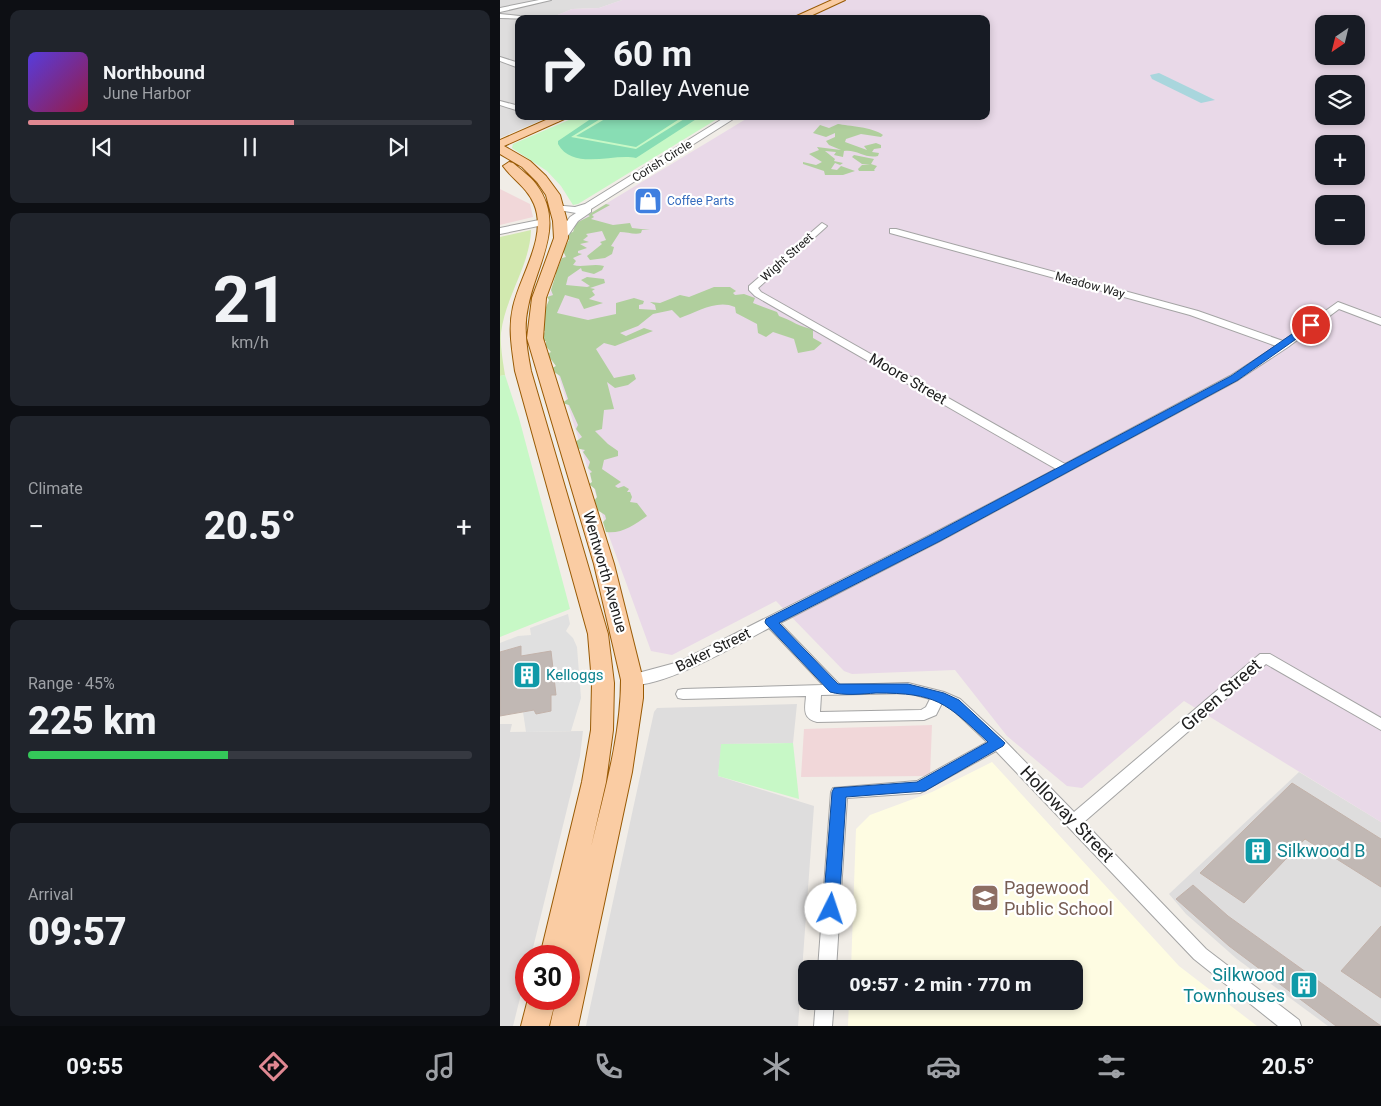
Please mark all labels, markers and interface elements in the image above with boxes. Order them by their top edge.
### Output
north arrow [1315,15,1365,65]
map controls [1315,15,1365,245]
text: 60 m [613,34,692,75]
icon: right [530,35,595,100]
text: Northbound [103,61,205,84]
button: layers [1315,75,1365,125]
text: Dalley Avenue [613,76,749,101]
text: June Harbor [103,84,191,103]
icon: previous [88,133,116,161]
icon: pause [236,133,264,161]
icon: next [384,133,412,161]
button: + [1315,135,1365,185]
street label: Corish Circle [630,137,694,185]
shop icon: Coffee Parts [633,186,663,216]
place label: Coffee Parts [667,194,734,208]
button: − [1315,195,1365,245]
street label: Wight Street [758,230,816,284]
text: 21 [213,262,287,338]
street label: Meadow Way [1054,269,1127,301]
pin [1290,304,1332,346]
icon: arrive [1297,311,1325,339]
text: km/h [231,333,269,352]
street label: Moore Street [866,350,950,408]
text: Climate [28,479,83,498]
text: 20.5° [204,504,296,548]
street label: Wentworth Avenue [579,509,631,635]
text: − [28,510,44,543]
text: + [456,510,472,543]
street label: Baker Street [673,624,754,676]
street label: Green Street [1176,654,1265,735]
building icon: Kelloggs [512,660,542,690]
place label: Kelloggs [546,666,604,684]
text: Range · 45% [28,674,115,693]
text: 225 km [28,699,157,743]
street label: Holloway Street [1016,761,1119,866]
building icon: Silkwood B [1243,836,1273,866]
place label: Silkwood B [1277,840,1365,861]
place label: Pagewood Public School [1004,877,1113,919]
position arrow [804,882,856,934]
school or university icon: Pagewood Public School [970,883,1000,913]
text: Arrival [28,885,73,904]
text: 09:57 [28,910,127,954]
speed limit sign: 30 [515,945,580,1010]
place label: Silkwood Townhouses [1183,964,1285,1006]
building icon: Silkwood Townhouses [1289,970,1319,1000]
text: 09:57 · 2 min · 770 m [849,973,1032,996]
icon: directions [256,1049,291,1084]
icon: music [423,1049,458,1084]
icon: phone [591,1049,626,1084]
icon: climate [759,1049,794,1084]
icon: car [926,1049,961,1084]
icon: filters [1094,1049,1129,1084]
text: 09:55 [66,1054,123,1079]
text: 20.5° [1262,1054,1315,1079]

